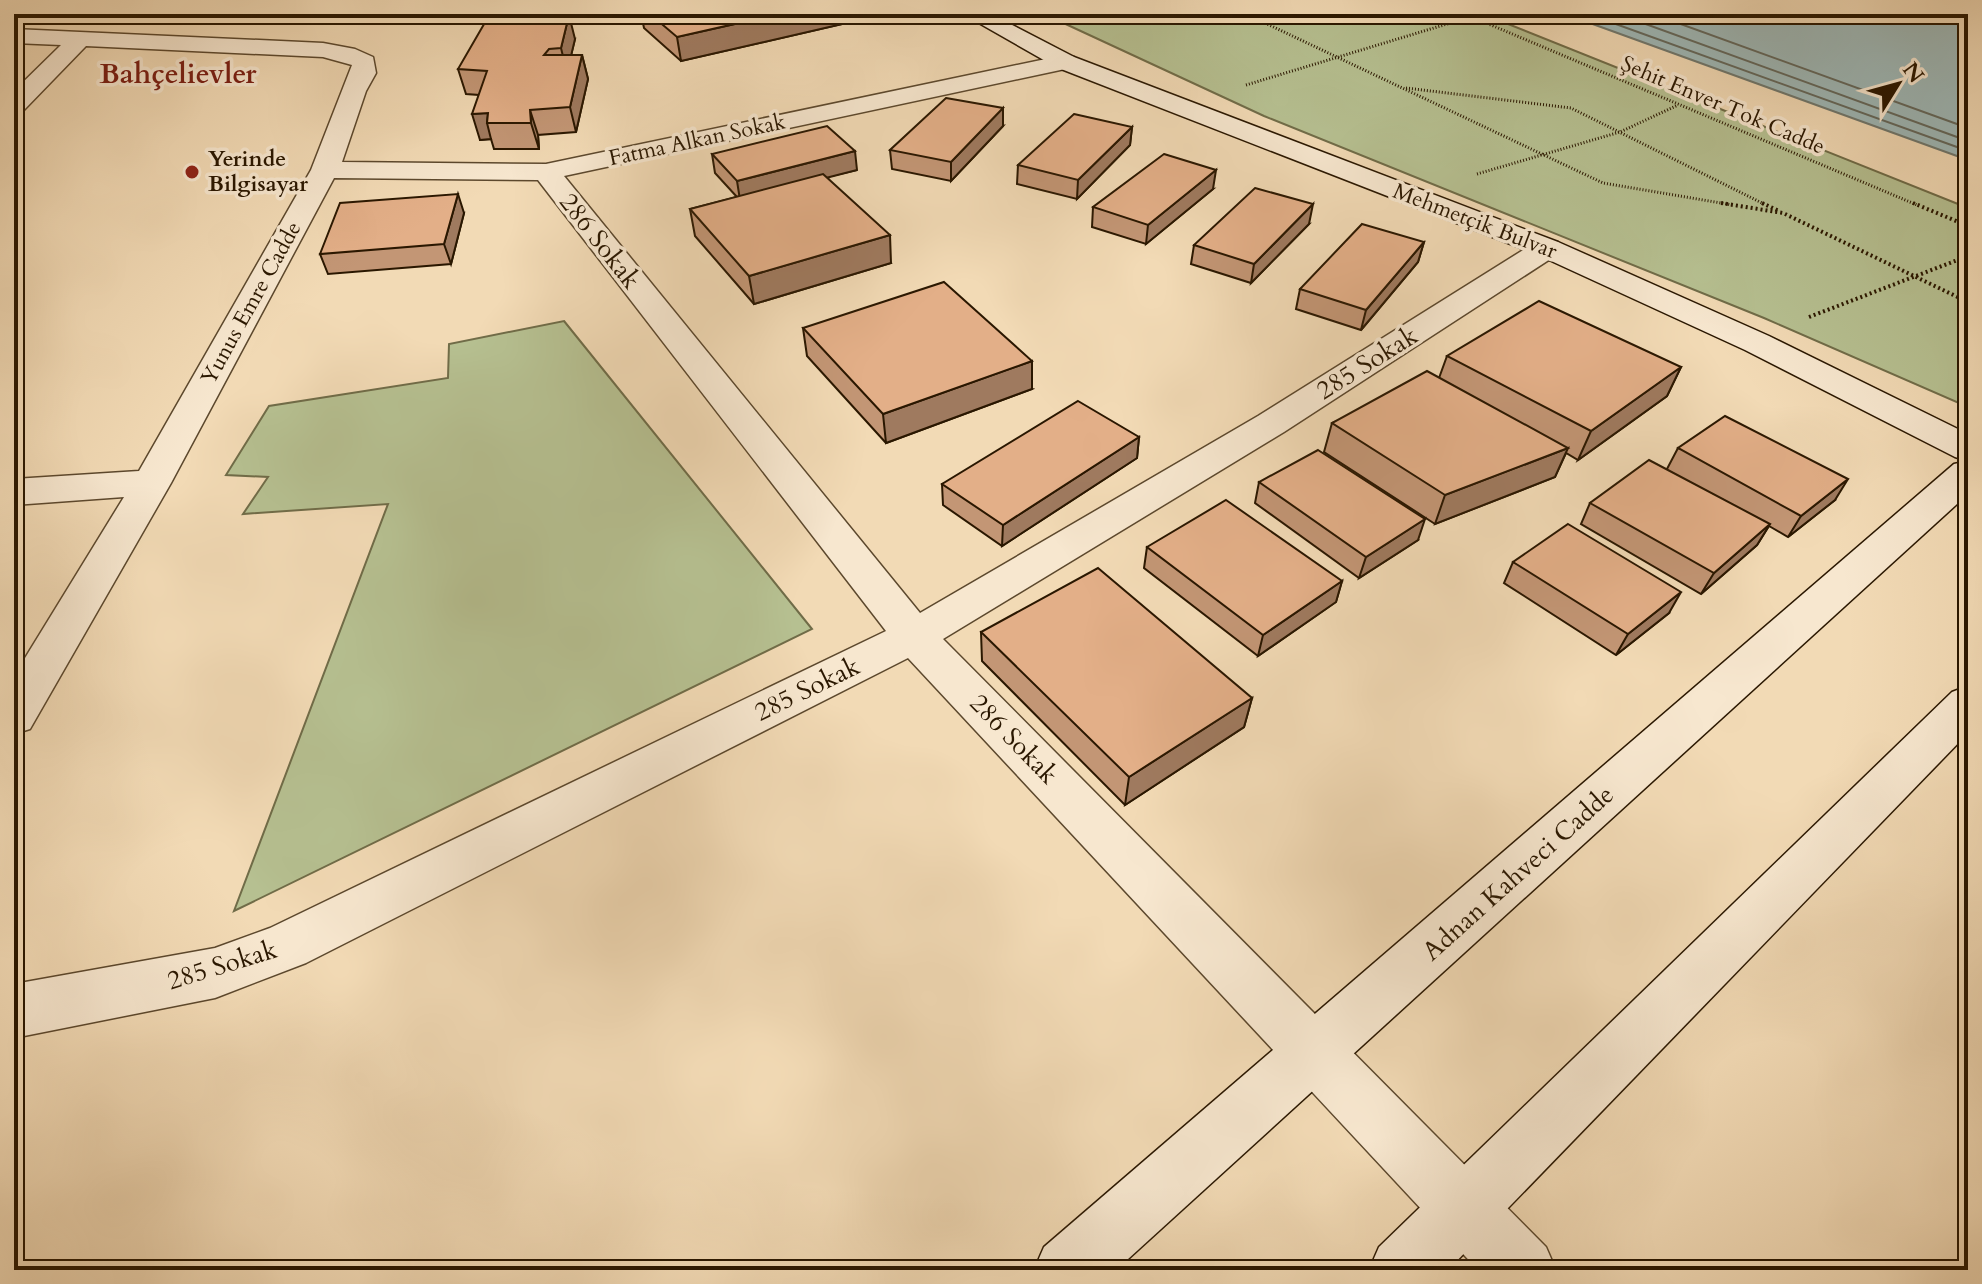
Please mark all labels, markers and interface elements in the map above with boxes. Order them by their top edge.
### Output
north arrow [1858,44,1938,124]
street label: Şehit Enver Tok Cadde [1616,48,1830,162]
district label: Bahçelievler [100,55,257,93]
text: N [1895,56,1931,89]
street label: Fatma Alkan Sokak [606,107,788,173]
place label: Yerinde Bilgisayar [208,144,308,199]
marker: Yerinde Bilgisayar [183,163,201,181]
street label: Mehmetçik Bulvar [1389,176,1562,266]
street label: 286 Sokak [551,186,649,296]
street label: Yunus Emre Cadde [194,216,308,390]
street label: 285 Sokak [1310,318,1424,408]
street label: 285 Sokak [749,648,866,730]
street label: 286 Sokak [962,686,1066,792]
street label: Adnan Kahveci Cadde [1415,777,1621,969]
street label: 285 Sokak [163,932,281,998]

